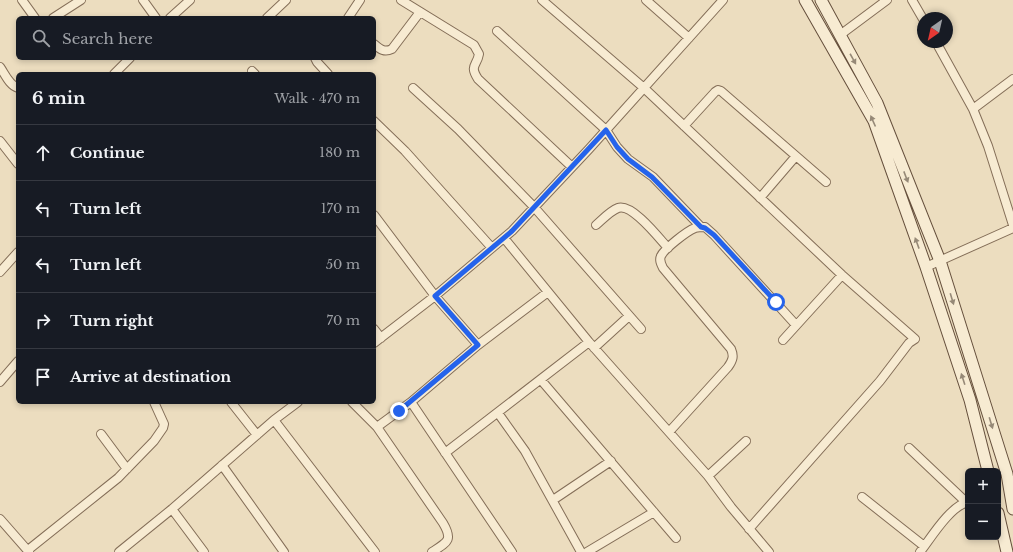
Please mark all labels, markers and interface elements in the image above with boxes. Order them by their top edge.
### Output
north arrow [917,12,953,48]
search box [16,16,376,60]
icon: search [30,27,52,49]
text: Search here [62,29,153,48]
one-way arrow [849,53,856,65]
text: 6 min [32,88,85,109]
text: Walk · 470 m [274,90,360,107]
one-way arrow [870,115,876,126]
icon: ahead [32,142,54,164]
text: Continue [70,143,145,162]
text: 180 m [319,144,360,161]
one-way arrow [903,172,909,184]
icon: left [32,198,54,220]
text: Turn left [70,199,141,218]
text: 170 m [321,200,360,217]
one-way arrow [914,236,920,248]
icon: left [32,254,54,276]
text: Turn left [70,255,141,274]
text: 50 m [326,256,360,273]
route start [767,293,785,311]
one-way arrow [949,293,955,305]
icon: right [32,310,54,332]
text: Turn right [70,311,153,330]
text: 70 m [327,312,360,329]
icon: arrive [32,366,54,388]
text: Arrive at destination [70,367,231,386]
one-way arrow [960,373,966,385]
route end [390,402,408,420]
one-way arrow [988,417,994,429]
map controls [965,468,1001,540]
button: + [965,468,1001,504]
button: − [965,504,1001,540]

